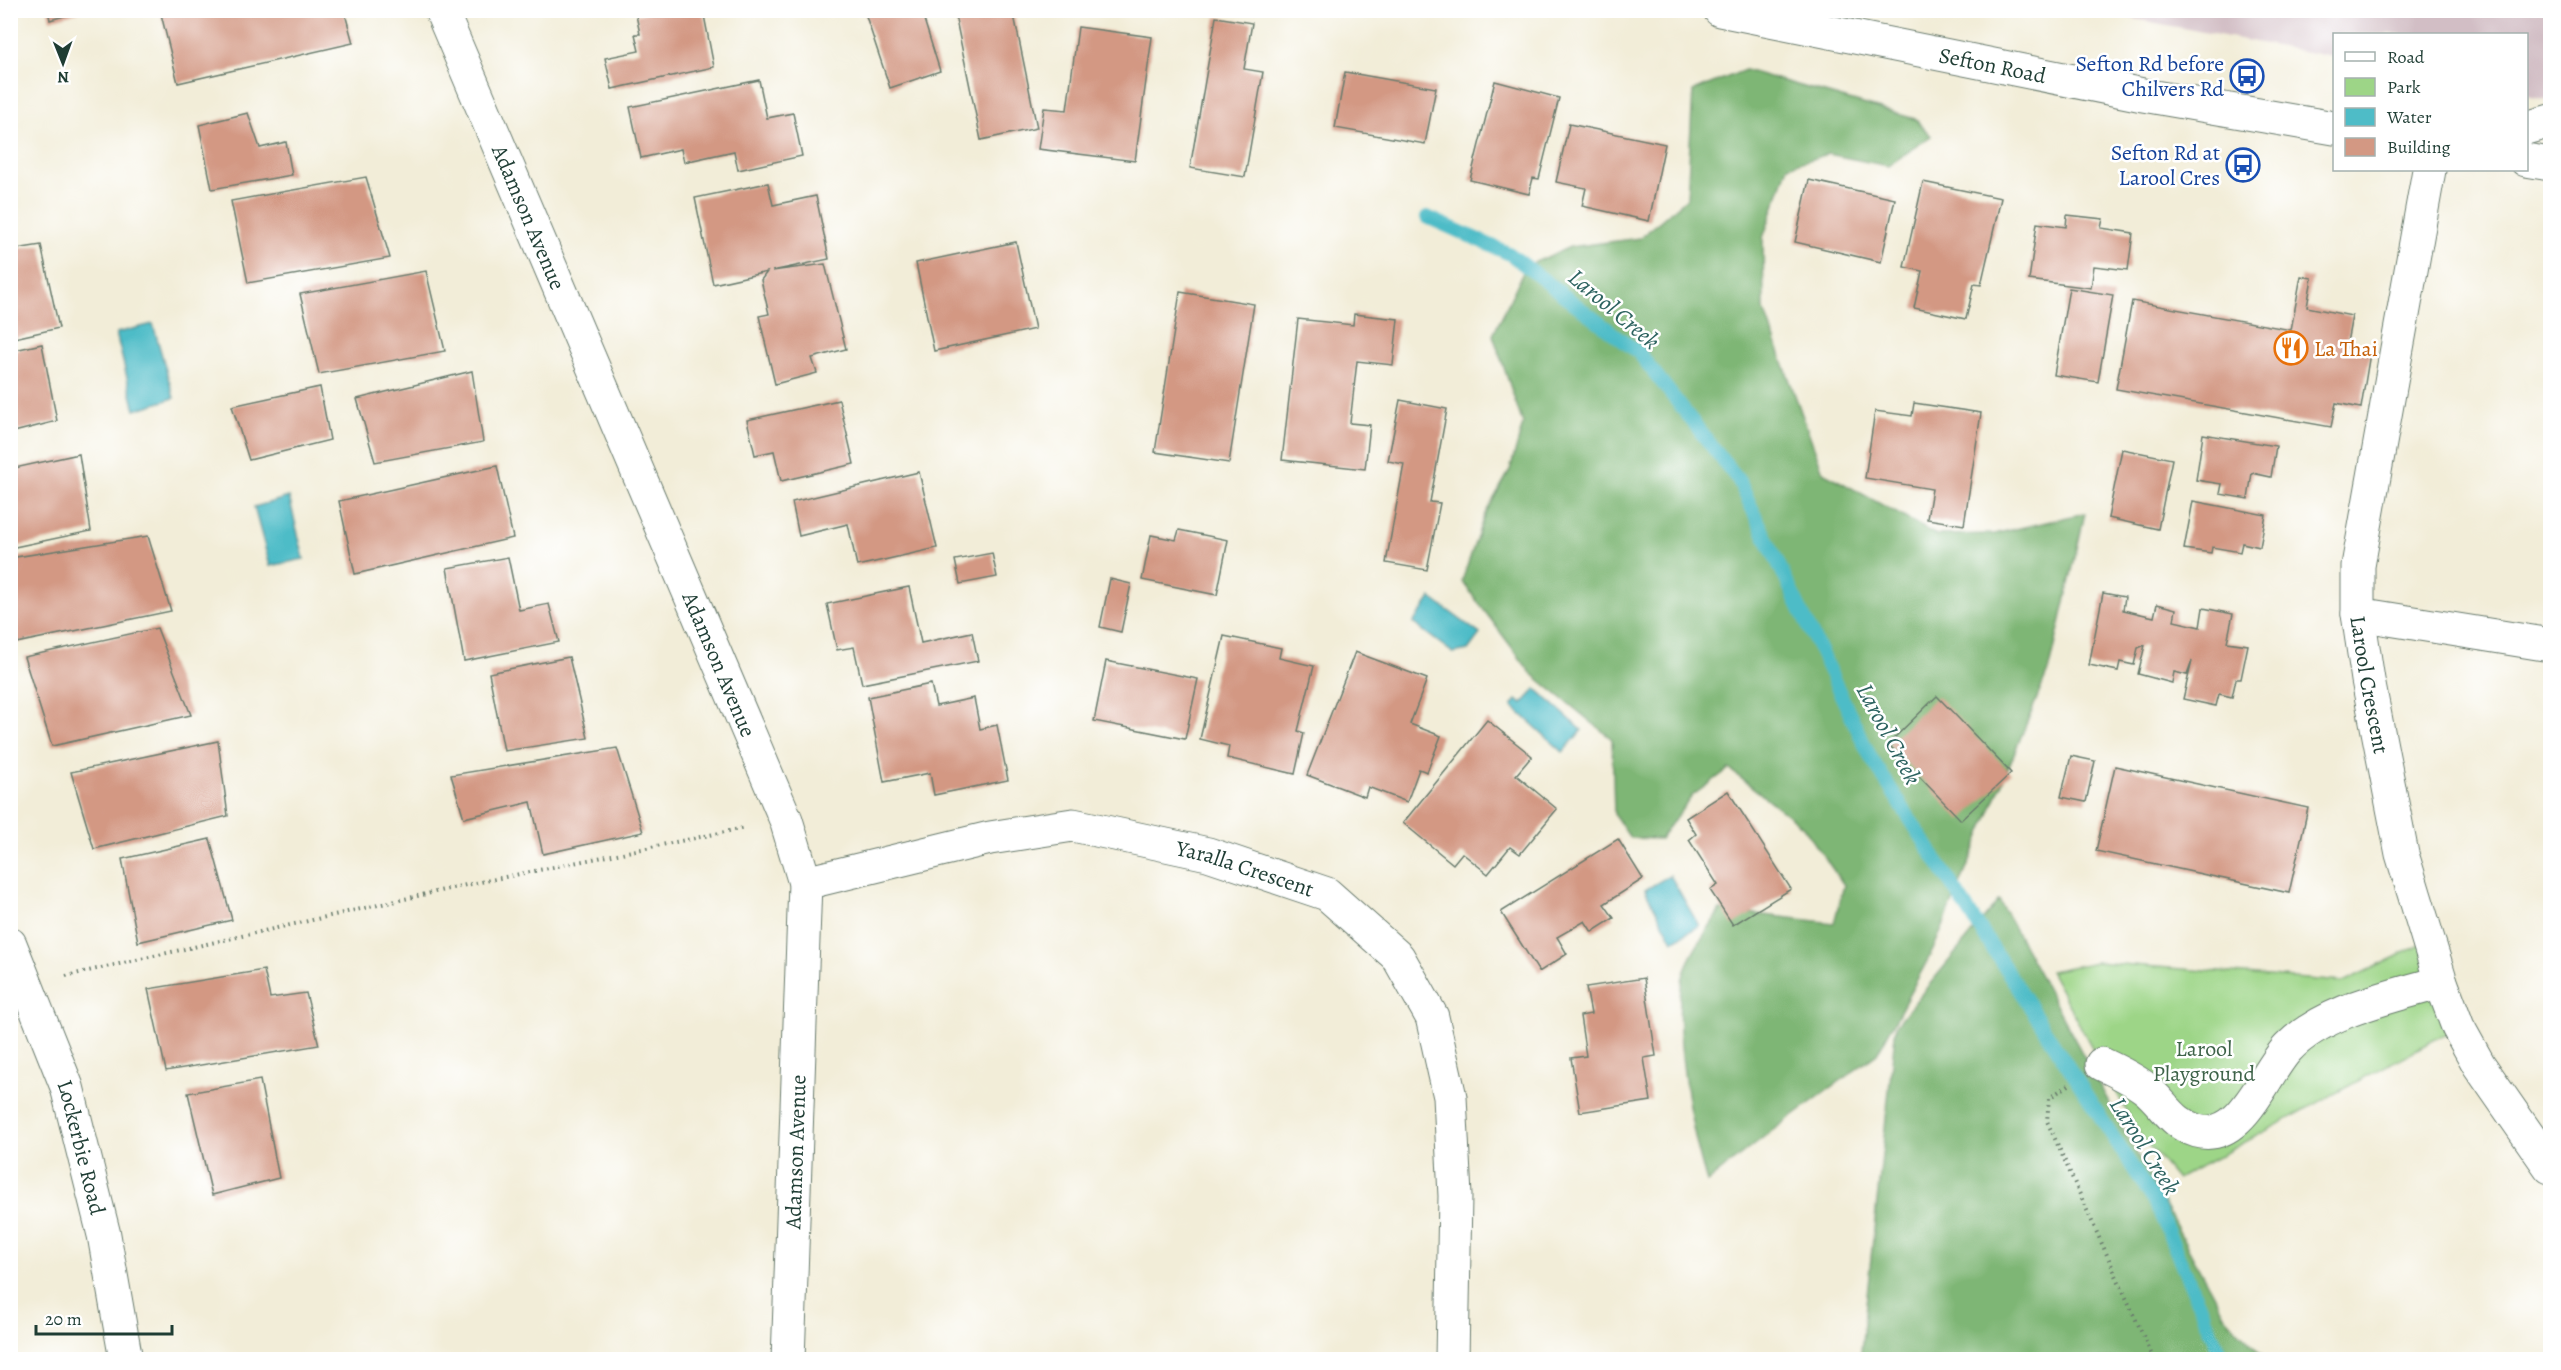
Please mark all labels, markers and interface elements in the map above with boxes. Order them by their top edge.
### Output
north arrow [33,33,93,93]
legend [2333,33,2528,171]
street label: Sefton Road [1936,40,2049,91]
text: Road [2387,45,2425,69]
place label: Sefton Rd before Chilvers Rd [2075,49,2224,104]
bus stop icon: Sefton Rd before Chilvers Rd [2229,58,2265,94]
text: N [57,66,69,88]
text: Park [2387,75,2421,99]
text: Water [2386,105,2432,129]
text: Building [2387,135,2451,159]
place label: Sefton Rd at Larool Cres [2111,138,2220,193]
street label: Adamson Avenue [484,139,572,294]
bus stop icon: Sefton Rd at Larool Cres [2225,147,2261,183]
water label: Larool Creek [1561,261,1667,357]
restaurant icon: La Thai [2273,330,2309,366]
place label: La Thai [2314,334,2378,364]
street label: Adamson Avenue [674,587,763,742]
street label: Larool Crescent [2342,614,2396,757]
water label: Larool Creek [1849,678,1929,790]
street label: Yaralla Crescent [1172,833,1318,905]
park label: Larool Playground [2153,1034,2256,1089]
street label: Adamson Avenue [778,1074,814,1231]
street label: Lockerbie Road [50,1075,112,1218]
water label: Larool Creek [2102,1091,2188,1201]
scale bar [36,1298,172,1336]
text: 20 m [45,1307,82,1331]

